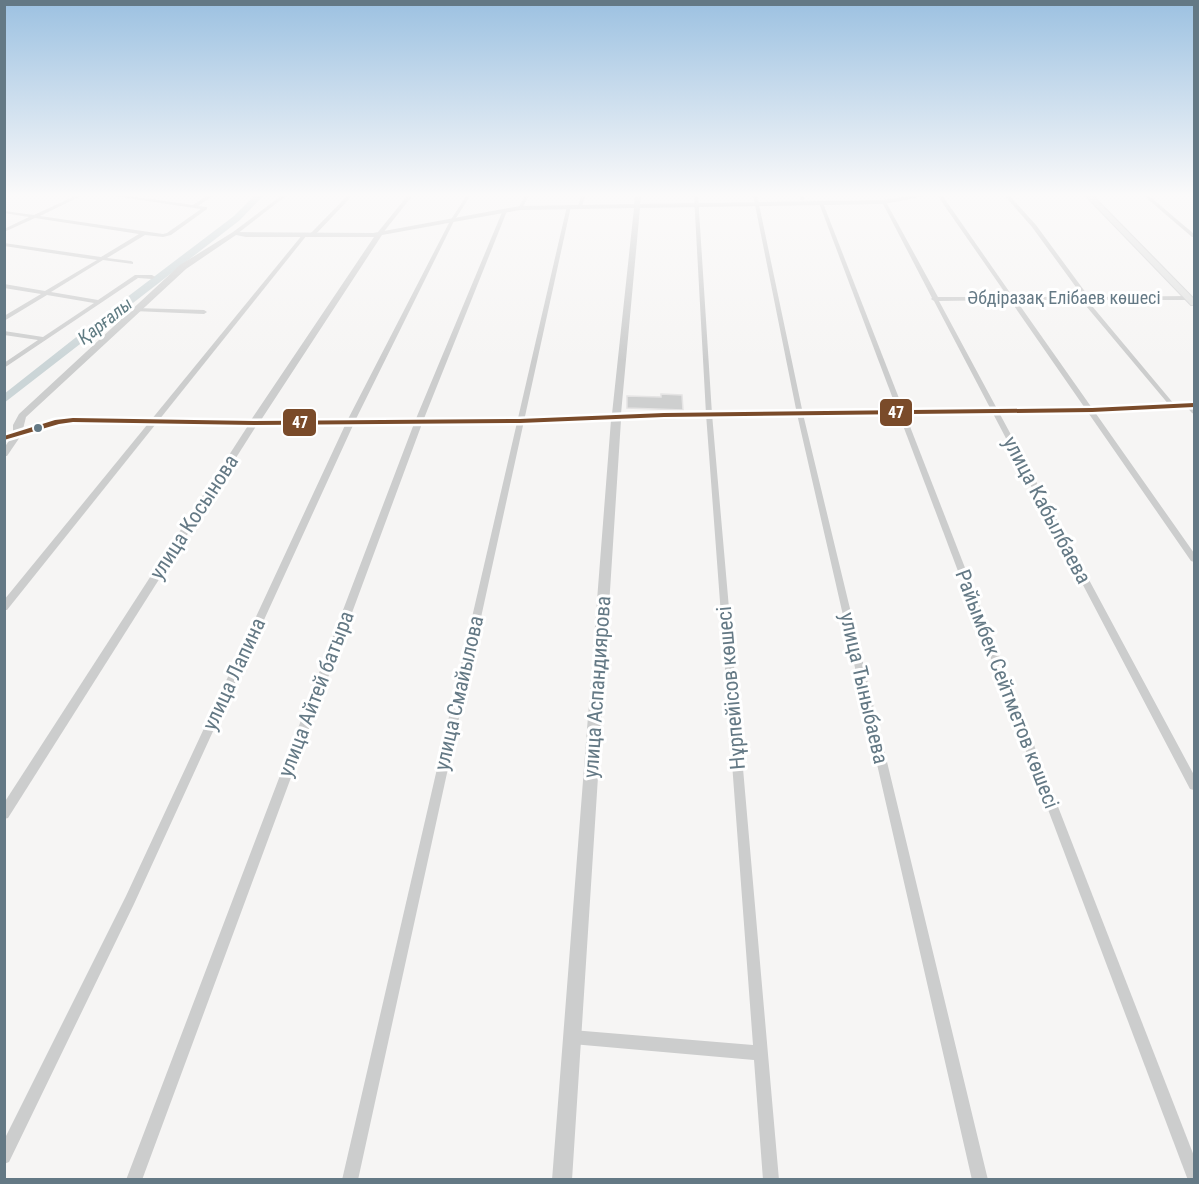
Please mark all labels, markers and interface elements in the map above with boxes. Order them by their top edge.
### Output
street label: Әбдіразақ Елібаев көшесі [967,287,1161,308]
water label: Қарғалы [73,293,136,348]
line badge: 47 [879,398,913,427]
text: 47 [888,403,904,422]
line badge: 47 [282,408,317,437]
text: 47 [292,413,308,432]
unlabelled marker [32,422,44,434]
street label: улица Кабылбаева [998,432,1096,588]
street label: улица Косынова [145,450,243,584]
street label: Райымбек Сейтметов көшесі [950,566,1064,812]
street label: улица Аспандиярова [579,595,615,779]
street label: Нұрпейісов көшесі [712,605,750,771]
street label: улица Айтей батыра [273,608,359,780]
street label: улица Тыныбаева [835,610,893,766]
street label: улица Смайылова [430,613,488,773]
street label: улица Лапина [198,614,270,734]

